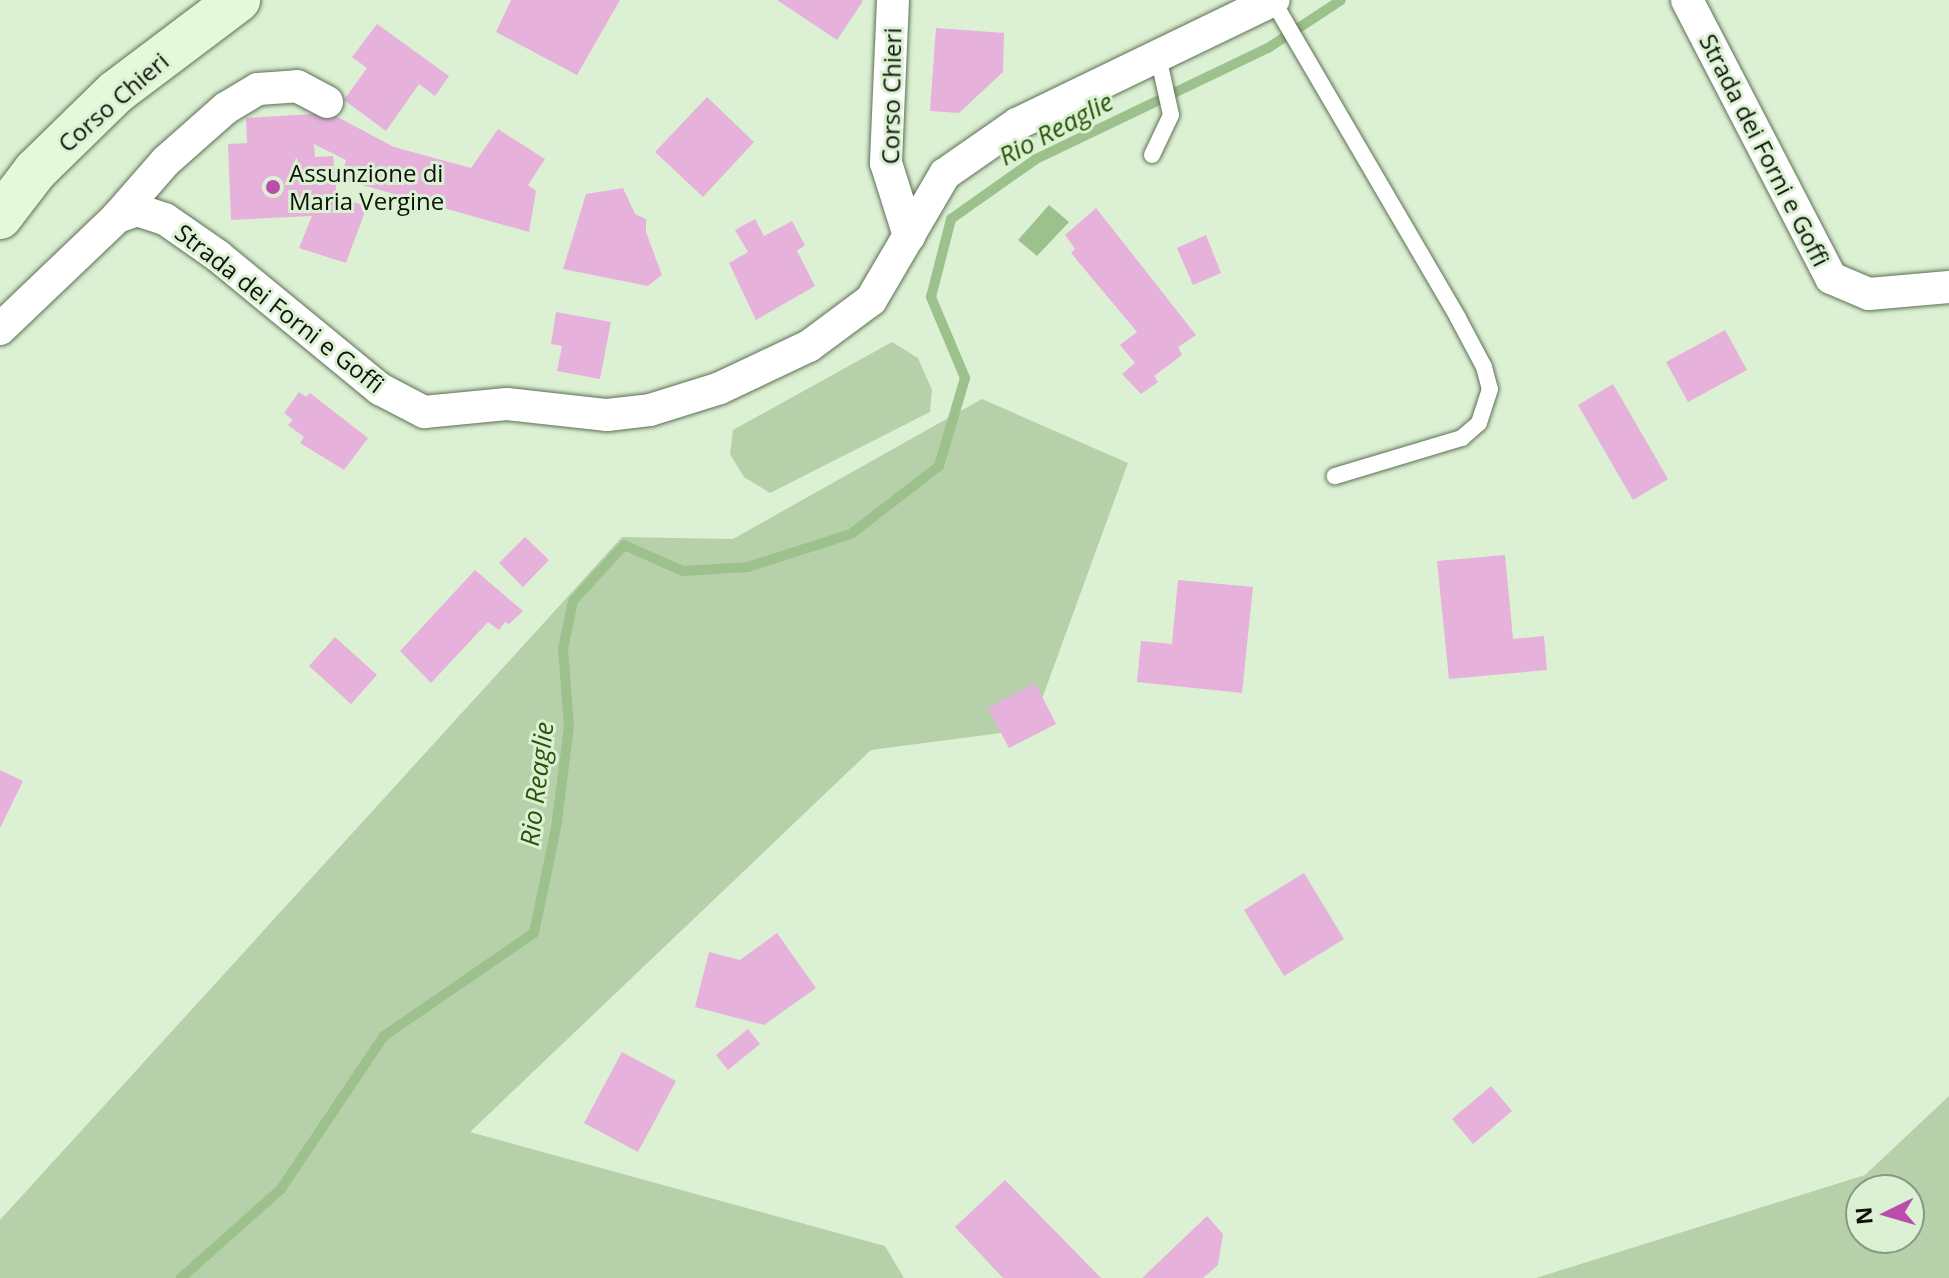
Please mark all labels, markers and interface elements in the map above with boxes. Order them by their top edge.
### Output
street label: Corso Chieri [875,27,907,165]
street label: Strada dei Forni e Goffi [1694,29,1836,271]
street label: Corso Chieri [52,46,174,158]
water label: Rio Reaglie [994,86,1118,172]
place label: Assunzione di Maria Vergine [289,159,444,215]
marker: Assunzione di Maria Vergine [264,178,282,196]
street label: Strada dei Forni e Goffi [170,218,390,398]
water label: Rio Reaglie [514,720,560,848]
north arrow [1845,1174,1925,1254]
text: N [1847,1206,1879,1226]

